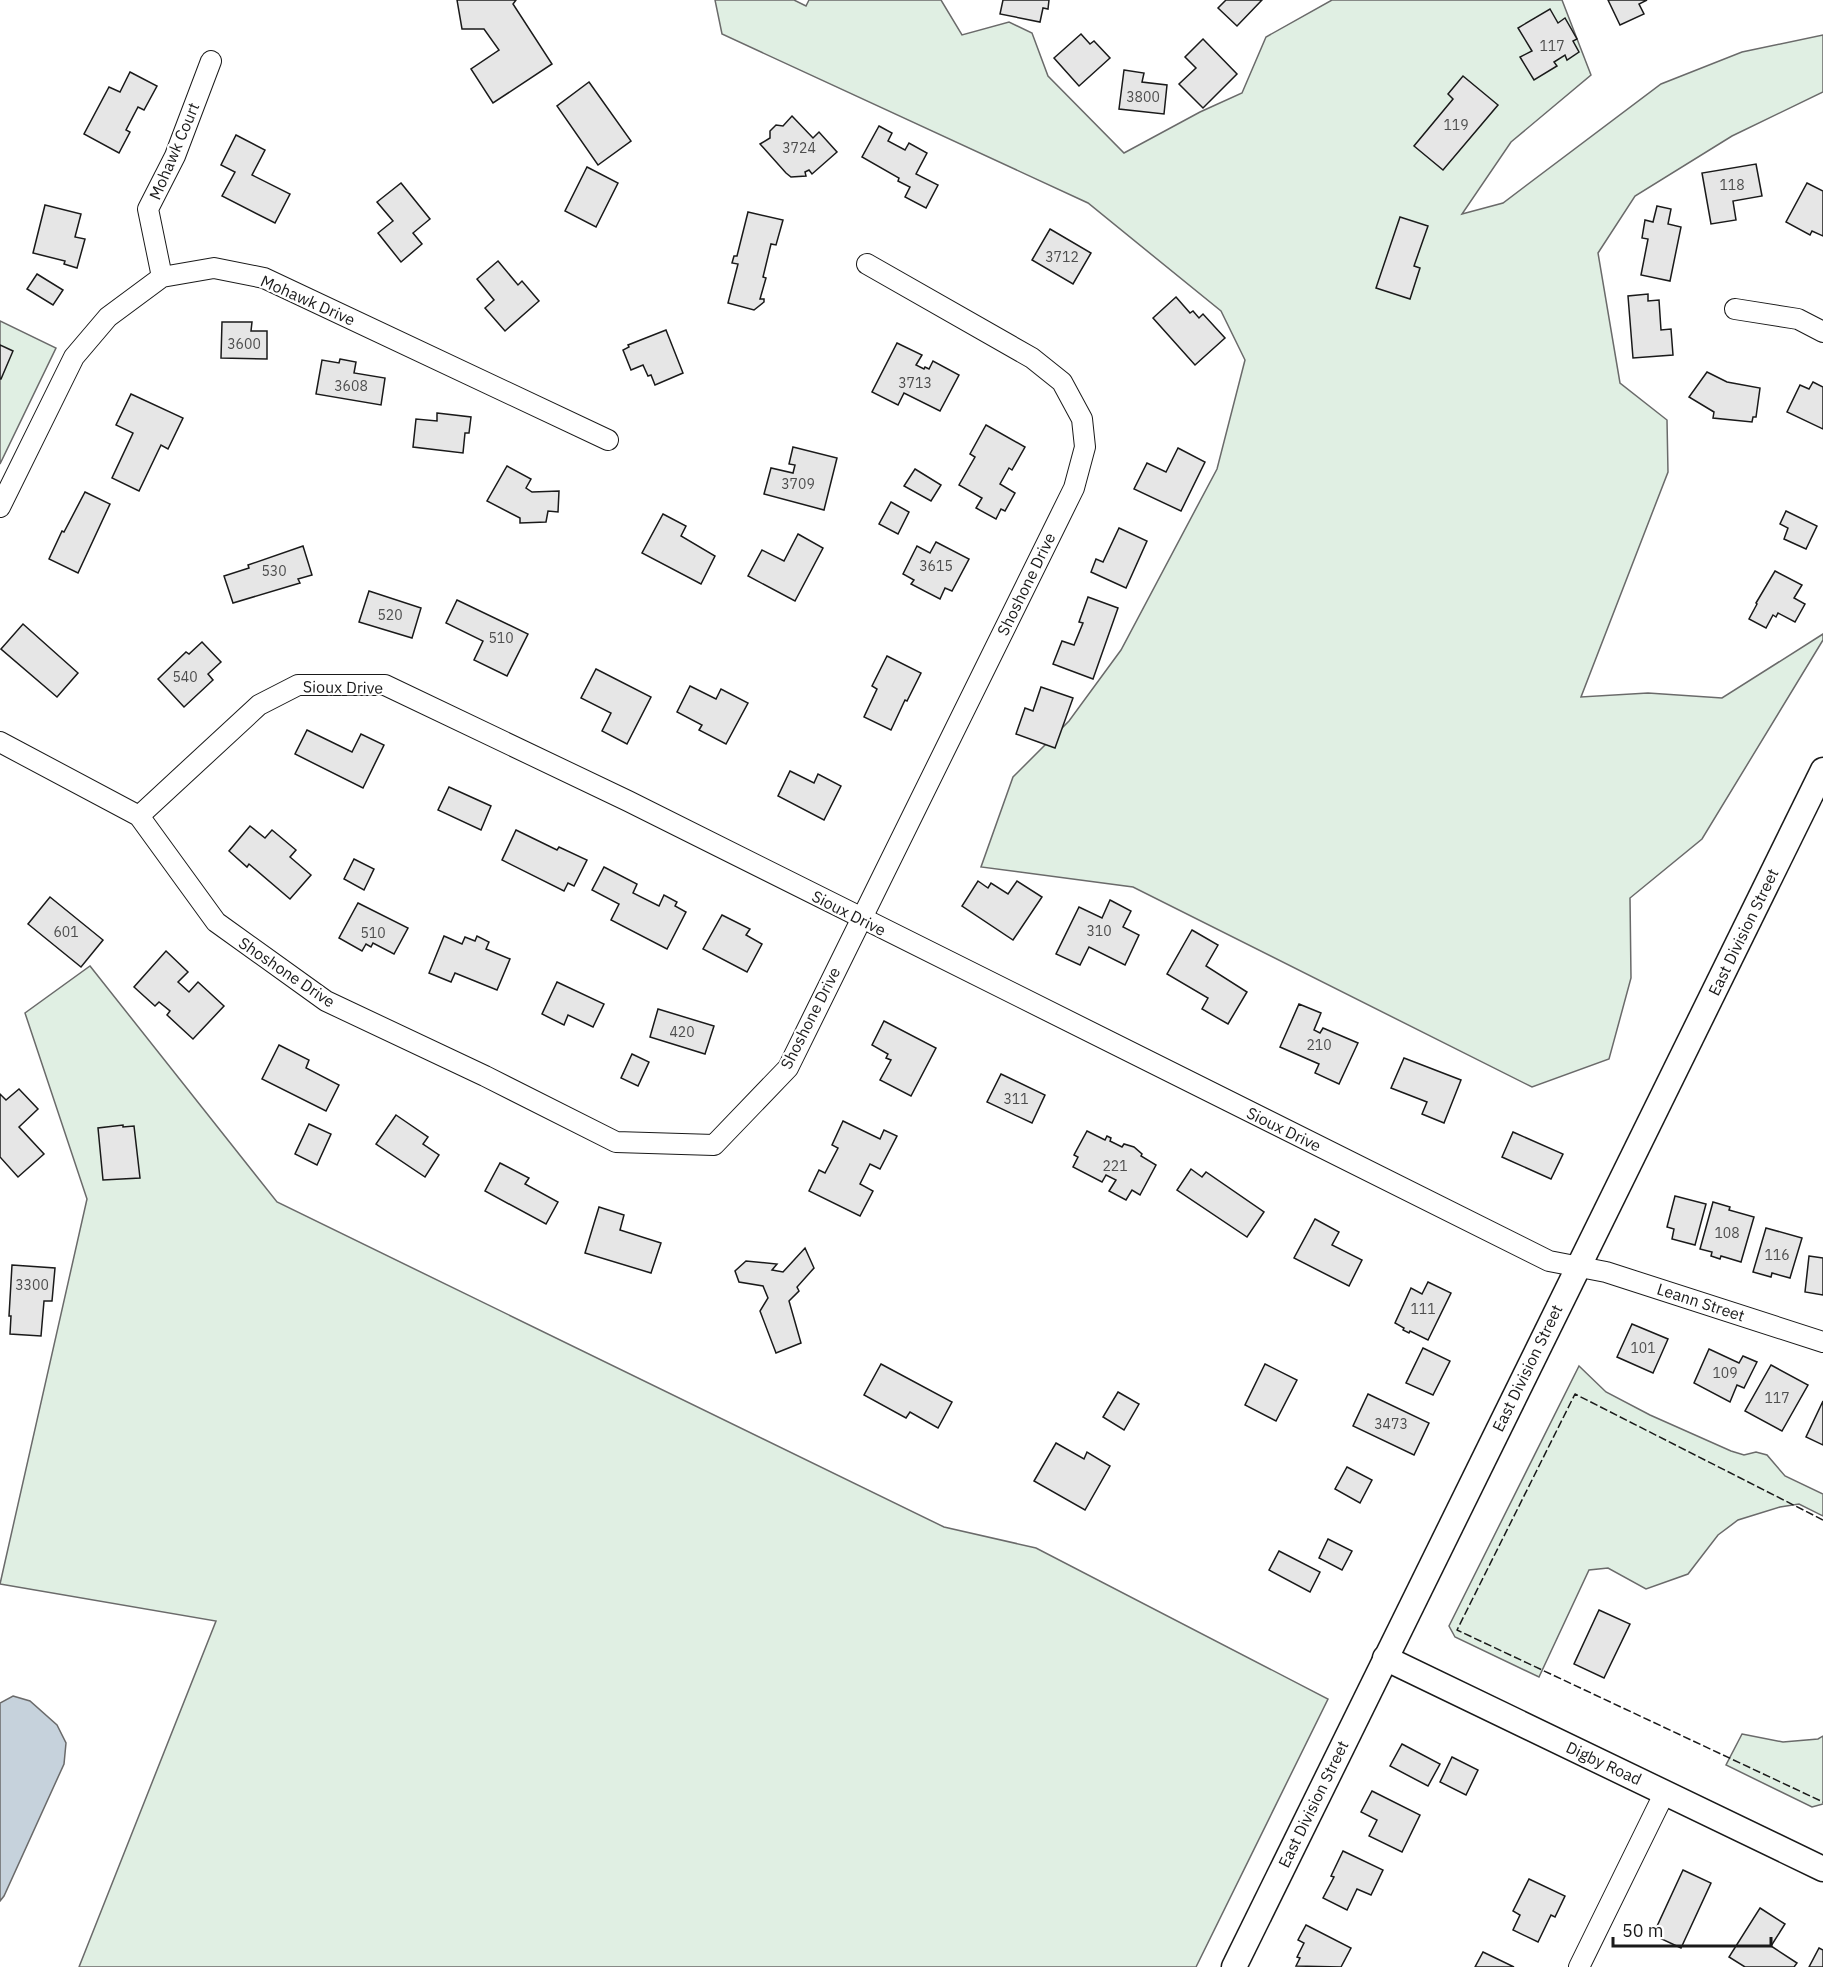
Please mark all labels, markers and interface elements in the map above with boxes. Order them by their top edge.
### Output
house number: 117 [1539,37,1565,55]
house number: 3800 [1126,88,1160,106]
street label: Mohawk Court [145,99,203,203]
house number: 119 [1443,116,1469,134]
house number: 3724 [782,139,816,157]
house number: 118 [1719,176,1745,194]
house number: 3712 [1045,248,1079,266]
street label: Mohawk Drive [258,270,358,330]
house number: 3600 [227,335,261,353]
house number: 3713 [898,374,932,392]
house number: 3608 [334,377,368,395]
house number: 3709 [781,475,815,493]
street label: Shoshone Drive [992,529,1060,639]
house number: 3615 [919,557,953,575]
house number: 530 [261,562,287,580]
house number: 520 [377,606,403,624]
house number: 510 [488,629,514,647]
house number: 540 [172,668,198,686]
street label: Sioux Drive [303,676,384,698]
street label: East Division Street [1704,865,1782,999]
street label: Sioux Drive [809,886,890,940]
house number: 310 [1086,922,1112,940]
house number: 601 [53,923,79,941]
house number: 510 [360,924,386,942]
street label: Shoshone Drive [235,932,339,1012]
street label: Shoshone Drive [776,963,844,1072]
house number: 420 [669,1023,695,1041]
house number: 210 [1306,1036,1332,1054]
house number: 311 [1003,1090,1029,1108]
street label: Sioux Drive [1243,1102,1325,1156]
house number: 221 [1102,1157,1128,1175]
house number: 108 [1714,1224,1740,1242]
house number: 116 [1764,1246,1790,1264]
house number: 3300 [15,1276,49,1294]
street label: Leann Street [1655,1278,1747,1326]
house number: 111 [1410,1300,1436,1318]
street label: East Division Street [1488,1301,1566,1435]
house number: 101 [1630,1339,1656,1357]
house number: 109 [1712,1364,1738,1382]
house number: 117 [1764,1389,1790,1407]
house number: 3473 [1374,1415,1408,1433]
street label: East Division Street [1274,1737,1352,1871]
street label: Digby Road [1563,1737,1645,1789]
scale bar [1613,1910,1770,1948]
text: 50 m [1622,1919,1664,1942]

